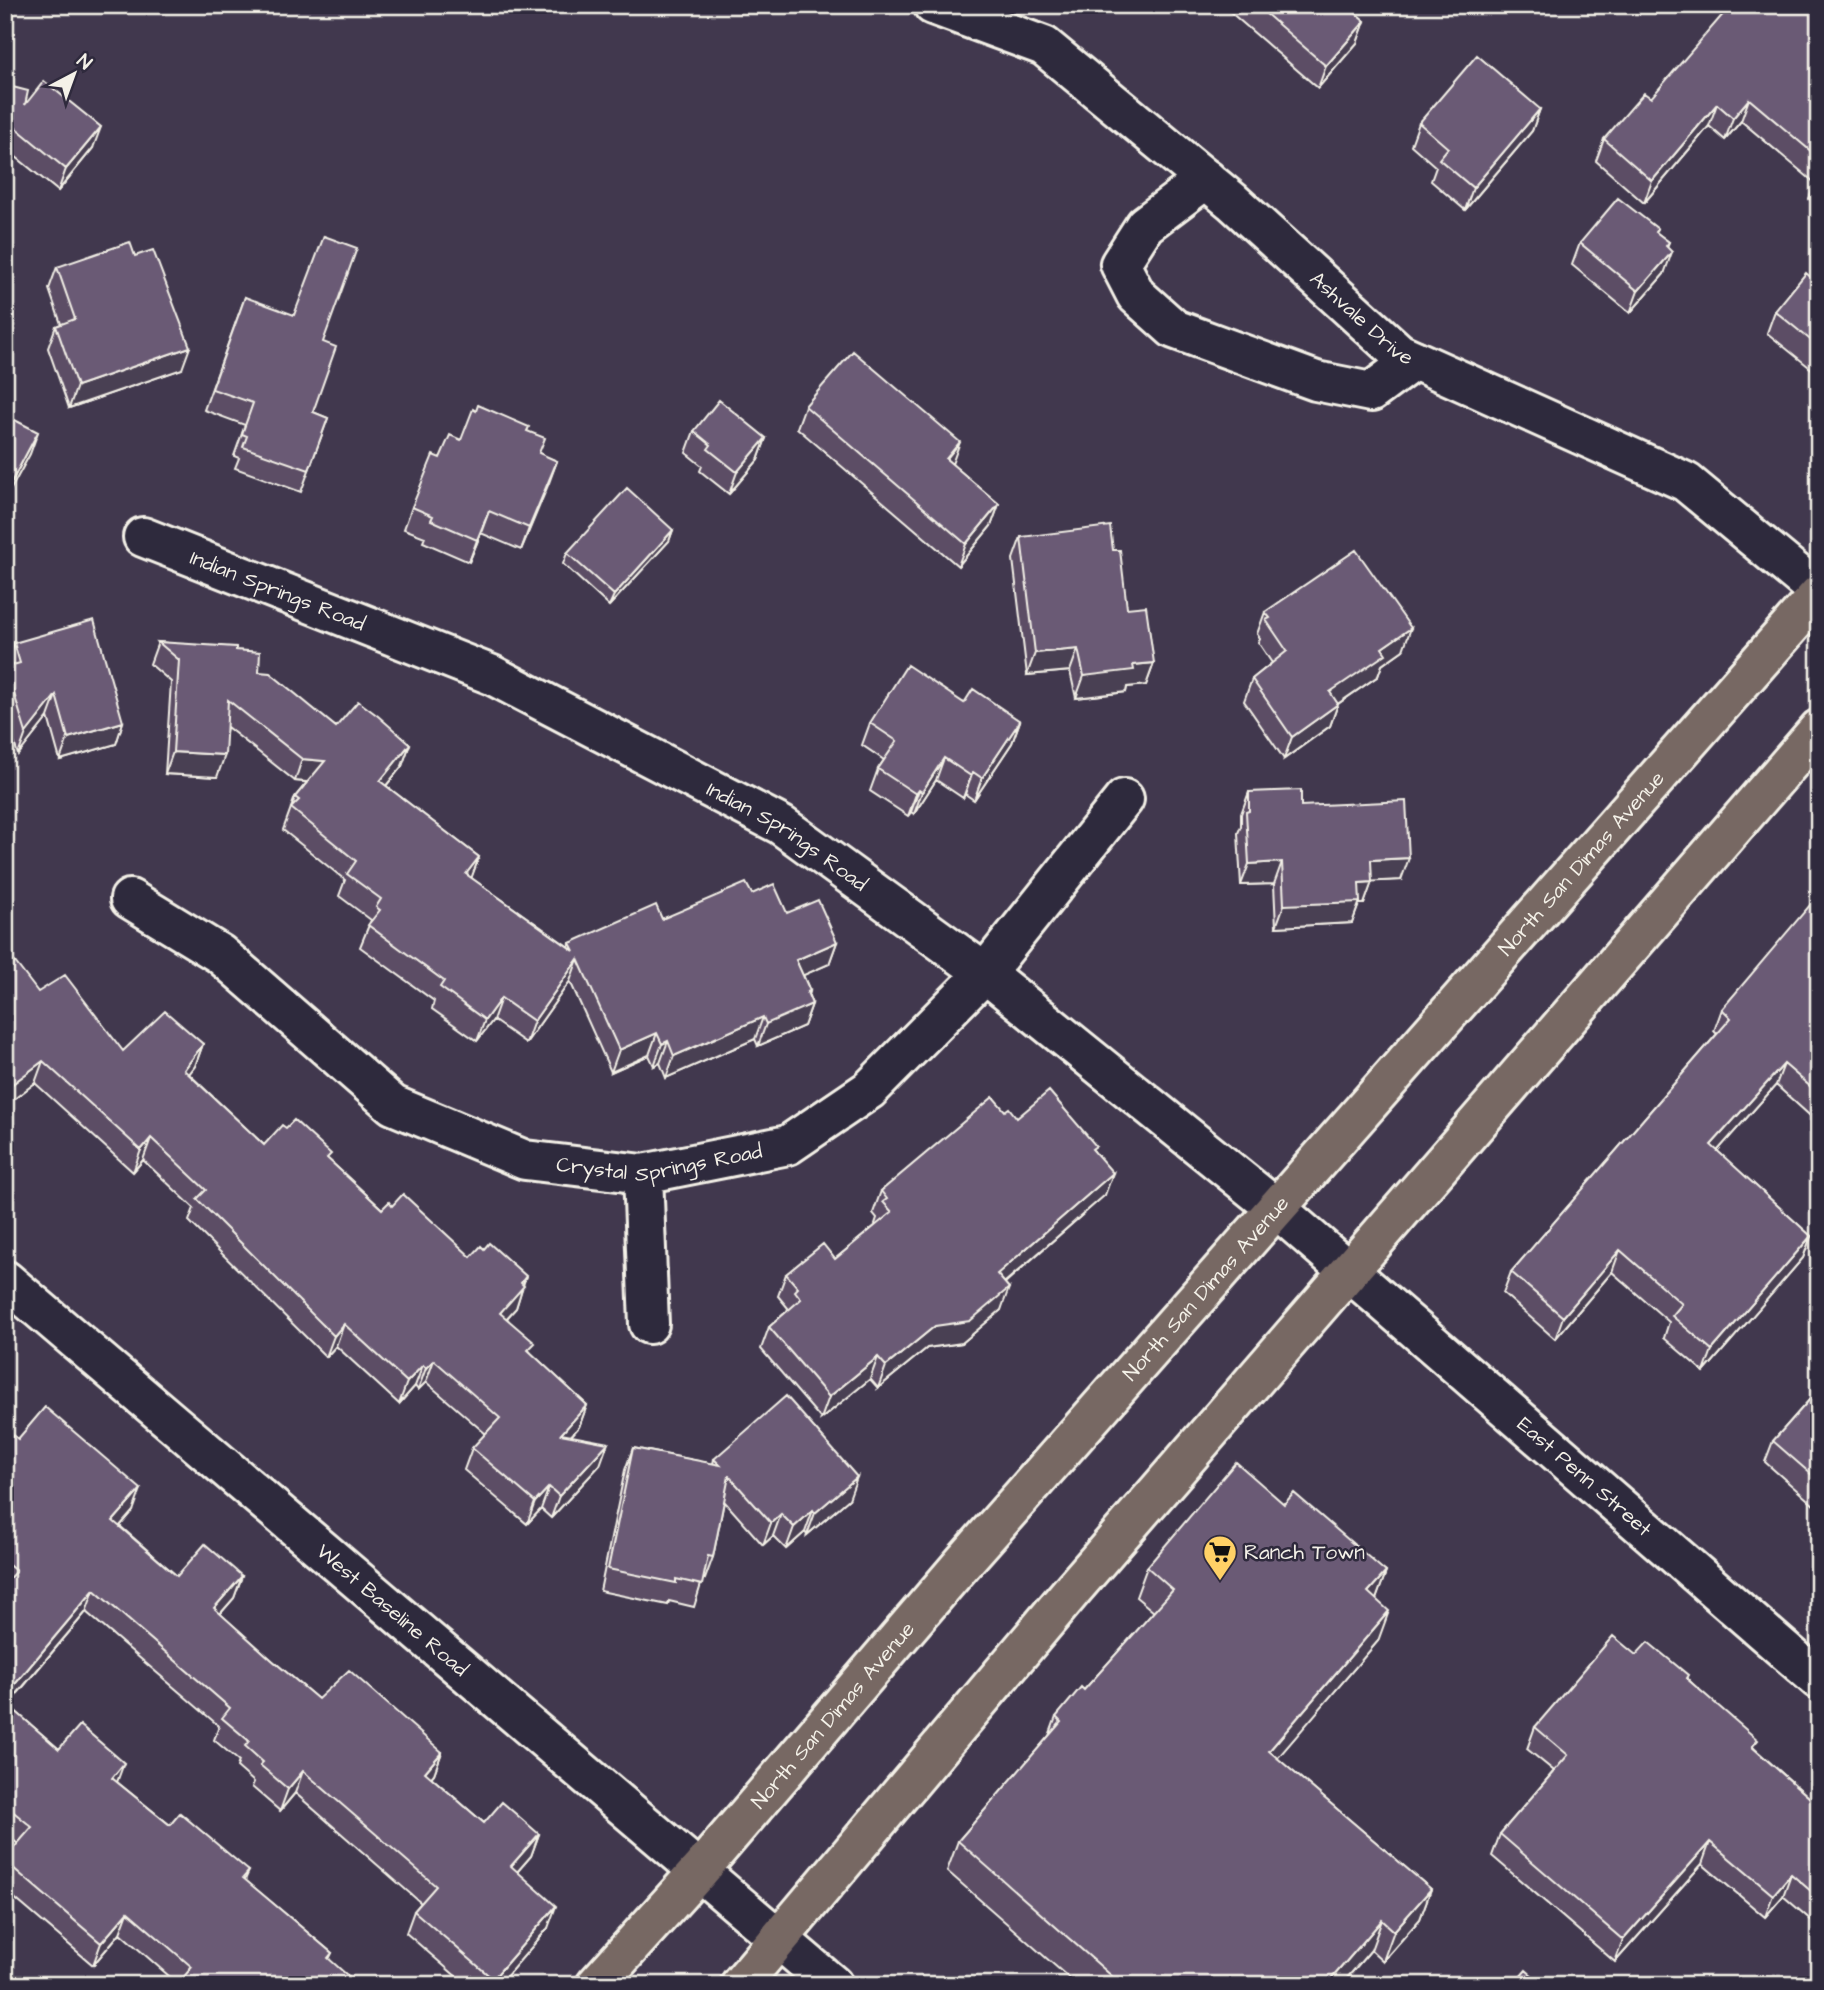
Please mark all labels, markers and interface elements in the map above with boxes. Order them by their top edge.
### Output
north arrow [38,38,108,108]
text: N [71,48,98,76]
street label: Ashvale Drive [1303,265,1418,372]
street label: Indian Springs Road [186,543,370,639]
street label: North San Dimas Avenue [1492,765,1671,962]
street label: Indian Springs Road [701,775,874,898]
street label: Crystal Springs Road [555,1136,765,1190]
street label: North San Dimas Avenue [1116,1190,1296,1387]
street label: East Penn Street [1511,1410,1658,1544]
supermarket icon: Ranch Town [1201,1533,1239,1582]
street label: West Baseline Road [310,1537,475,1684]
place label: Ranch Town [1244,1538,1365,1567]
street label: North San Dimas Avenue [745,1615,921,1815]

